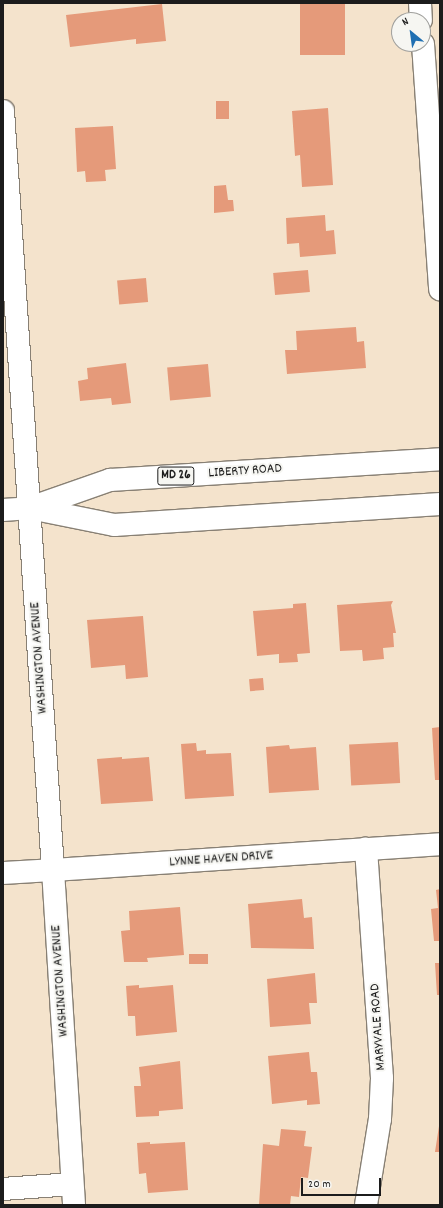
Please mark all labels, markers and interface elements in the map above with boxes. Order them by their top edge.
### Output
north arrow [391,12,431,52]
text: N [399,14,412,31]
street label: LIBERTY ROAD [208,460,282,482]
road number: MD 26 [157,465,195,487]
street label: WASHINGTON AVENUE [27,602,51,714]
street label: LYNNE HAVEN DRIVE [169,847,273,871]
street label: WASHINGTON AVENUE [48,925,72,1037]
street label: MARYVALE ROAD [367,983,389,1071]
scale bar [303,1170,383,1196]
text: 20 m [308,1176,331,1193]

